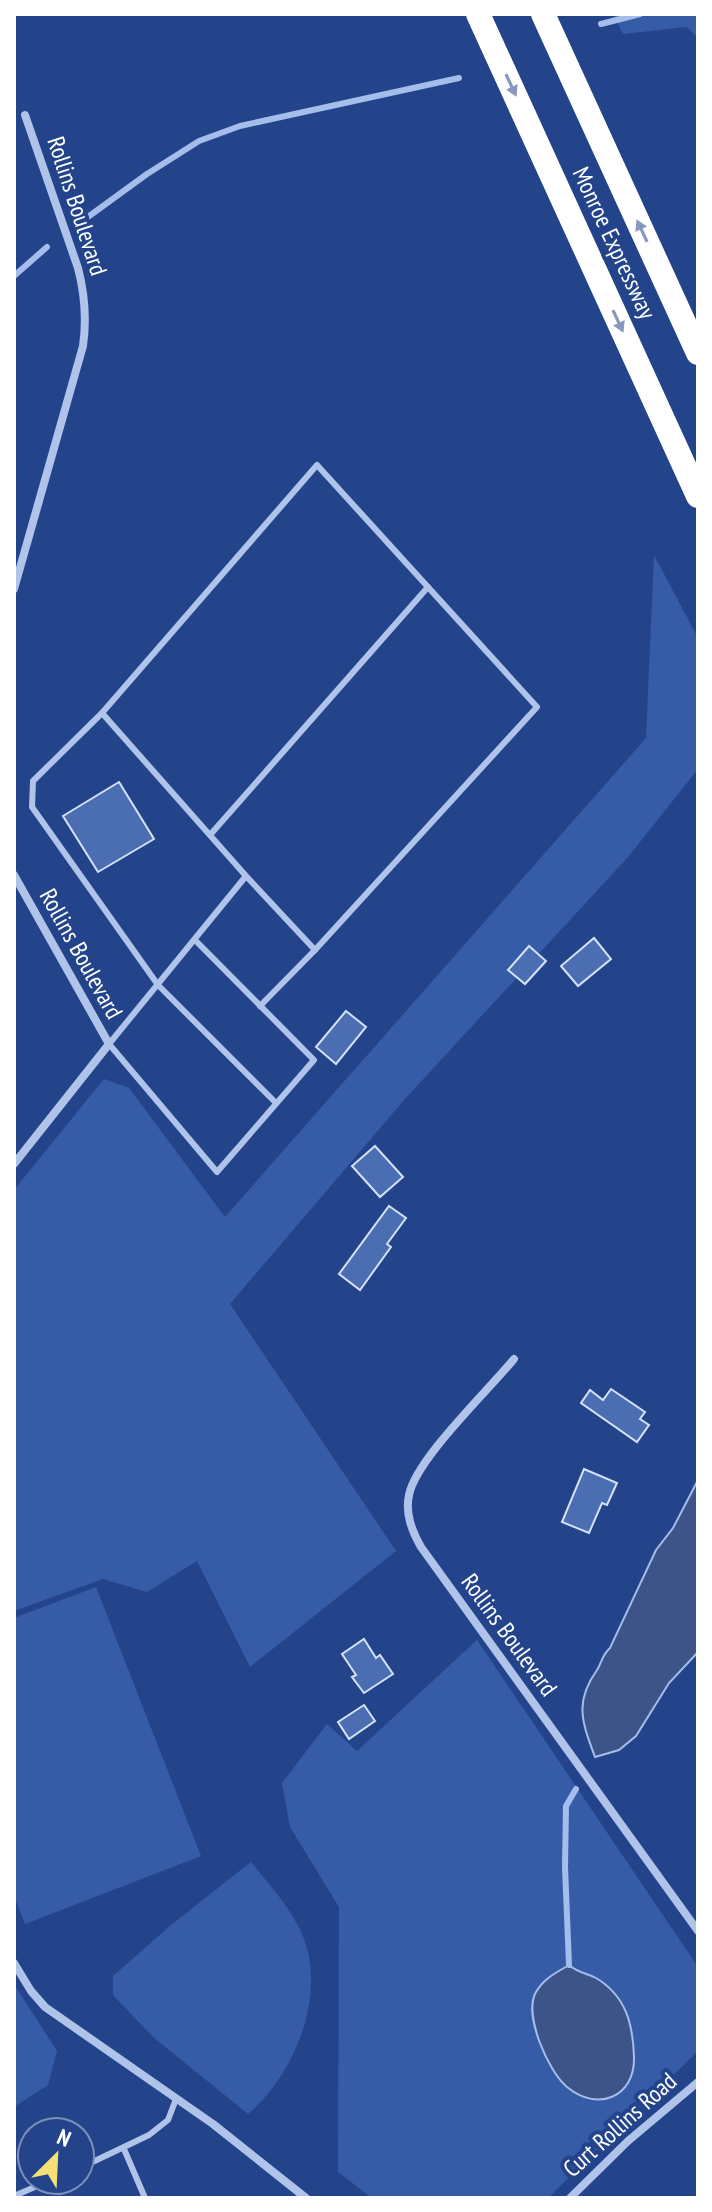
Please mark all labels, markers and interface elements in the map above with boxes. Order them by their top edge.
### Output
one-way arrow [504,73,517,97]
street label: Rollins Boulevard [40,133,114,279]
street label: Monroe Expressway [566,162,663,324]
one-way arrow [636,220,649,243]
one-way arrow [612,310,625,333]
street label: Rollins Boulevard [33,883,130,1024]
street label: Rollins Boulevard [454,1567,564,1702]
street label: Curt Rollins Road [557,2066,683,2184]
north arrow [16,2116,96,2196]
text: N [53,2123,75,2153]

